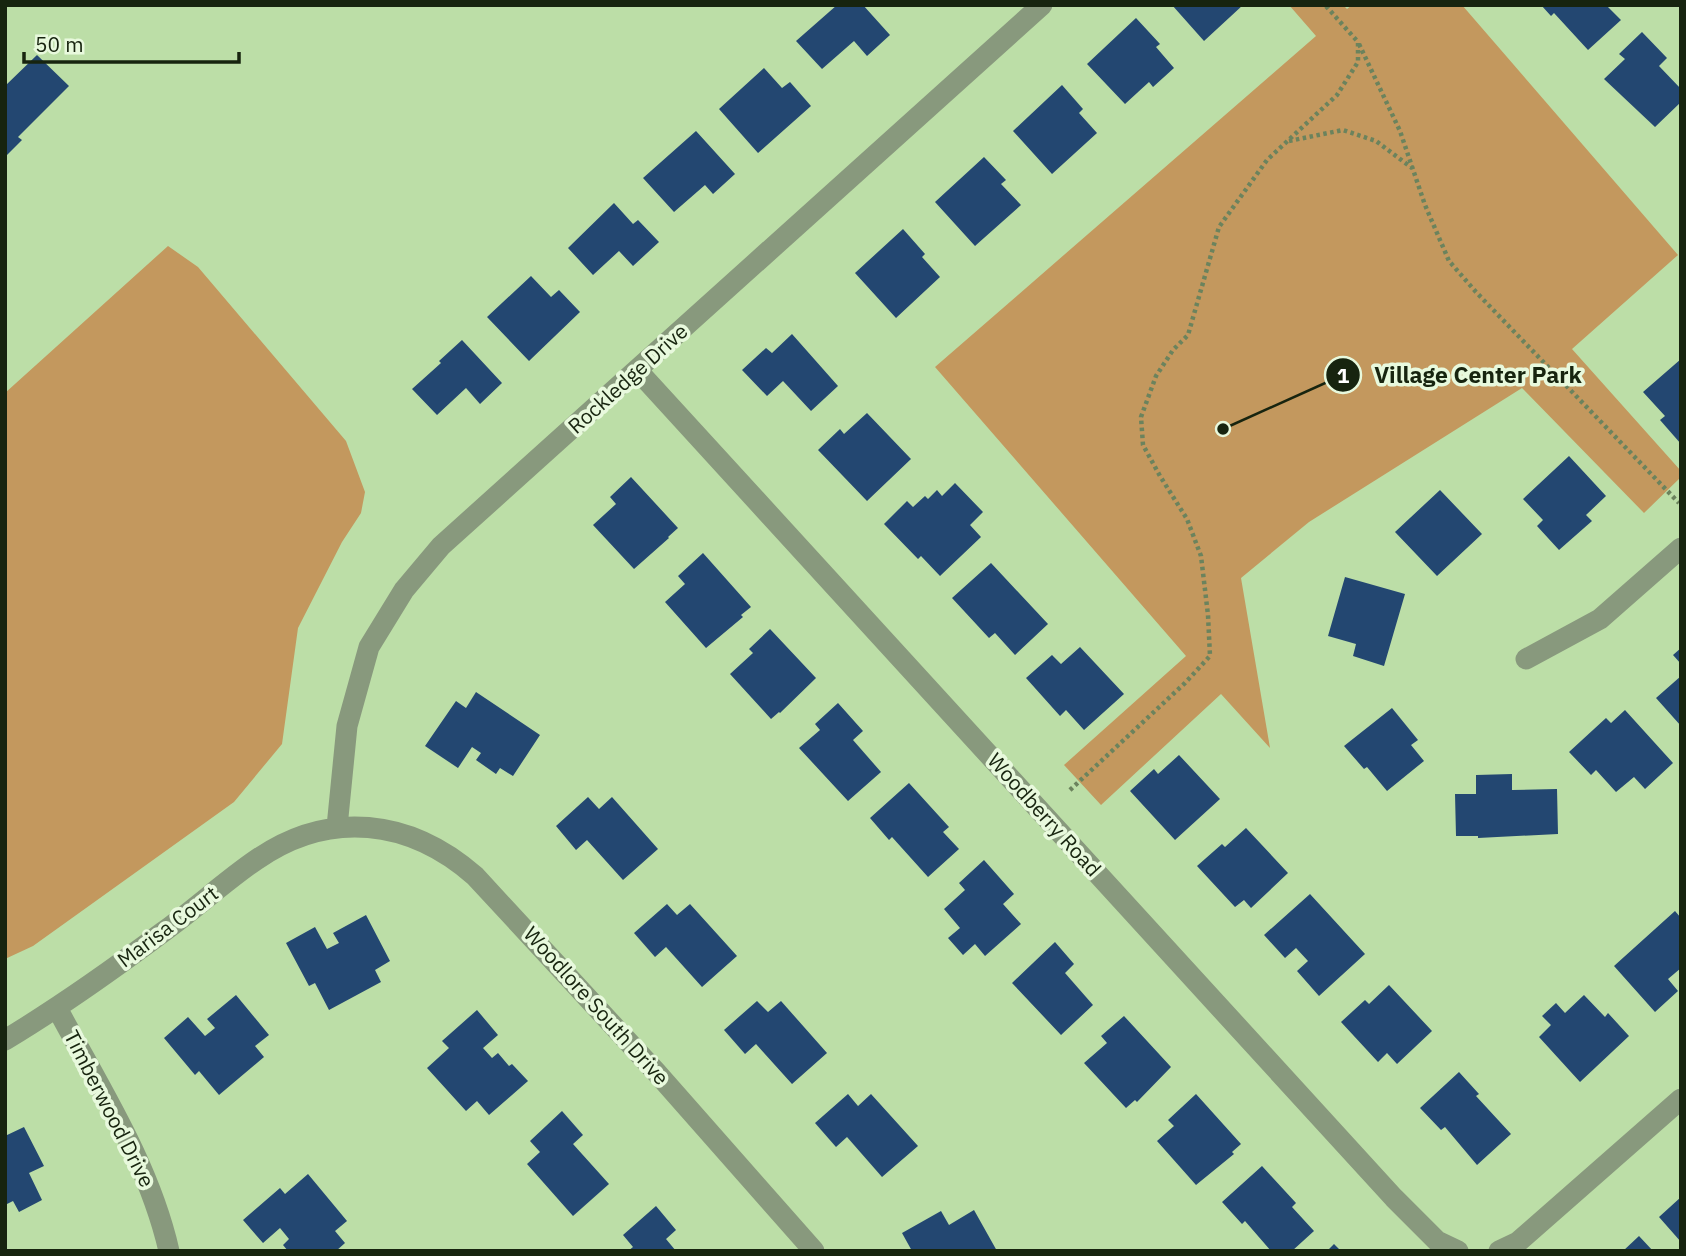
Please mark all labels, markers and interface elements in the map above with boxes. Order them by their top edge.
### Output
scale bar [24,21,240,65]
text: 50 m [35,30,84,58]
street label: Rockledge Drive [561,317,693,440]
callout: Village Center Park [1326,353,1596,397]
text: Village Center Park [1374,359,1583,389]
text: 1 [1337,361,1350,389]
street label: Woodberry Road [982,747,1108,882]
street label: Marisa Court [111,879,224,973]
street label: Woodlore South Drive [518,920,676,1091]
street label: Timberwood Drive [58,1025,162,1192]

